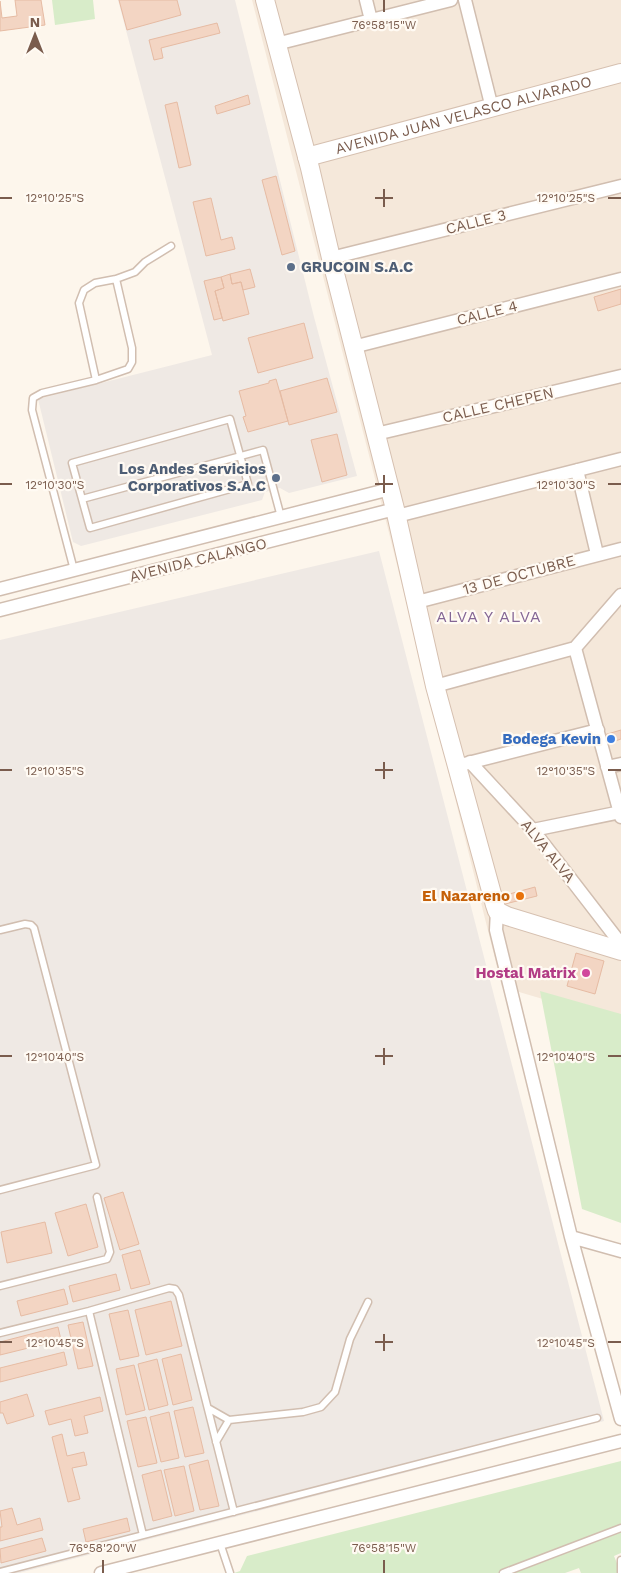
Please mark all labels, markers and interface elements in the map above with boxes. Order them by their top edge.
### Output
north arrow [10,10,60,60]
text: N [30,14,40,30]
text: 76°58'15"W [352,18,417,32]
street label: AVENIDA JUAN VELASCO ALVARADO [333,72,594,158]
text: 12°10'25"S [26,191,84,205]
text: 12°10'25"S [537,191,595,205]
street label: CALLE 3 [444,206,508,238]
place label: GRUCOIN S.A.C [301,258,413,276]
marker: GRUCOIN S.A.C [285,261,297,273]
street label: CALLE 4 [455,297,519,329]
street label: CALLE CHEPEN [441,383,555,427]
place label: Los Andes Servicios Corporativos S.A.C [119,460,266,495]
marker: Los Andes Servicios Corporativos S.A.C [270,472,282,484]
text: 12°10'30"S [25,478,85,492]
text: 12°10'30"S [536,478,596,492]
street label: AVENIDA CALANGO [128,534,268,586]
street label: 13 DE OCTUBRE [461,551,577,599]
district label: ALVA Y ALVA [436,607,542,626]
place label: Bodega Kevin [502,730,601,748]
marker: Bodega Kevin [605,733,617,745]
text: 12°10'35"S [26,764,84,778]
text: 12°10'35"S [537,764,595,778]
street label: ALVA ALVA [517,816,579,886]
place label: El Nazareno [422,887,510,905]
marker: El Nazareno [514,890,526,902]
place label: Hostal Matrix [475,964,576,982]
marker: Hostal Matrix [580,967,592,979]
text: 12°10'40"S [26,1050,84,1064]
text: 12°10'40"S [537,1050,595,1064]
text: 12°10'45"S [26,1336,84,1350]
text: 12°10'45"S [537,1336,595,1350]
text: 76°58'20"W [69,1541,137,1555]
text: 76°58'15"W [352,1541,417,1555]

